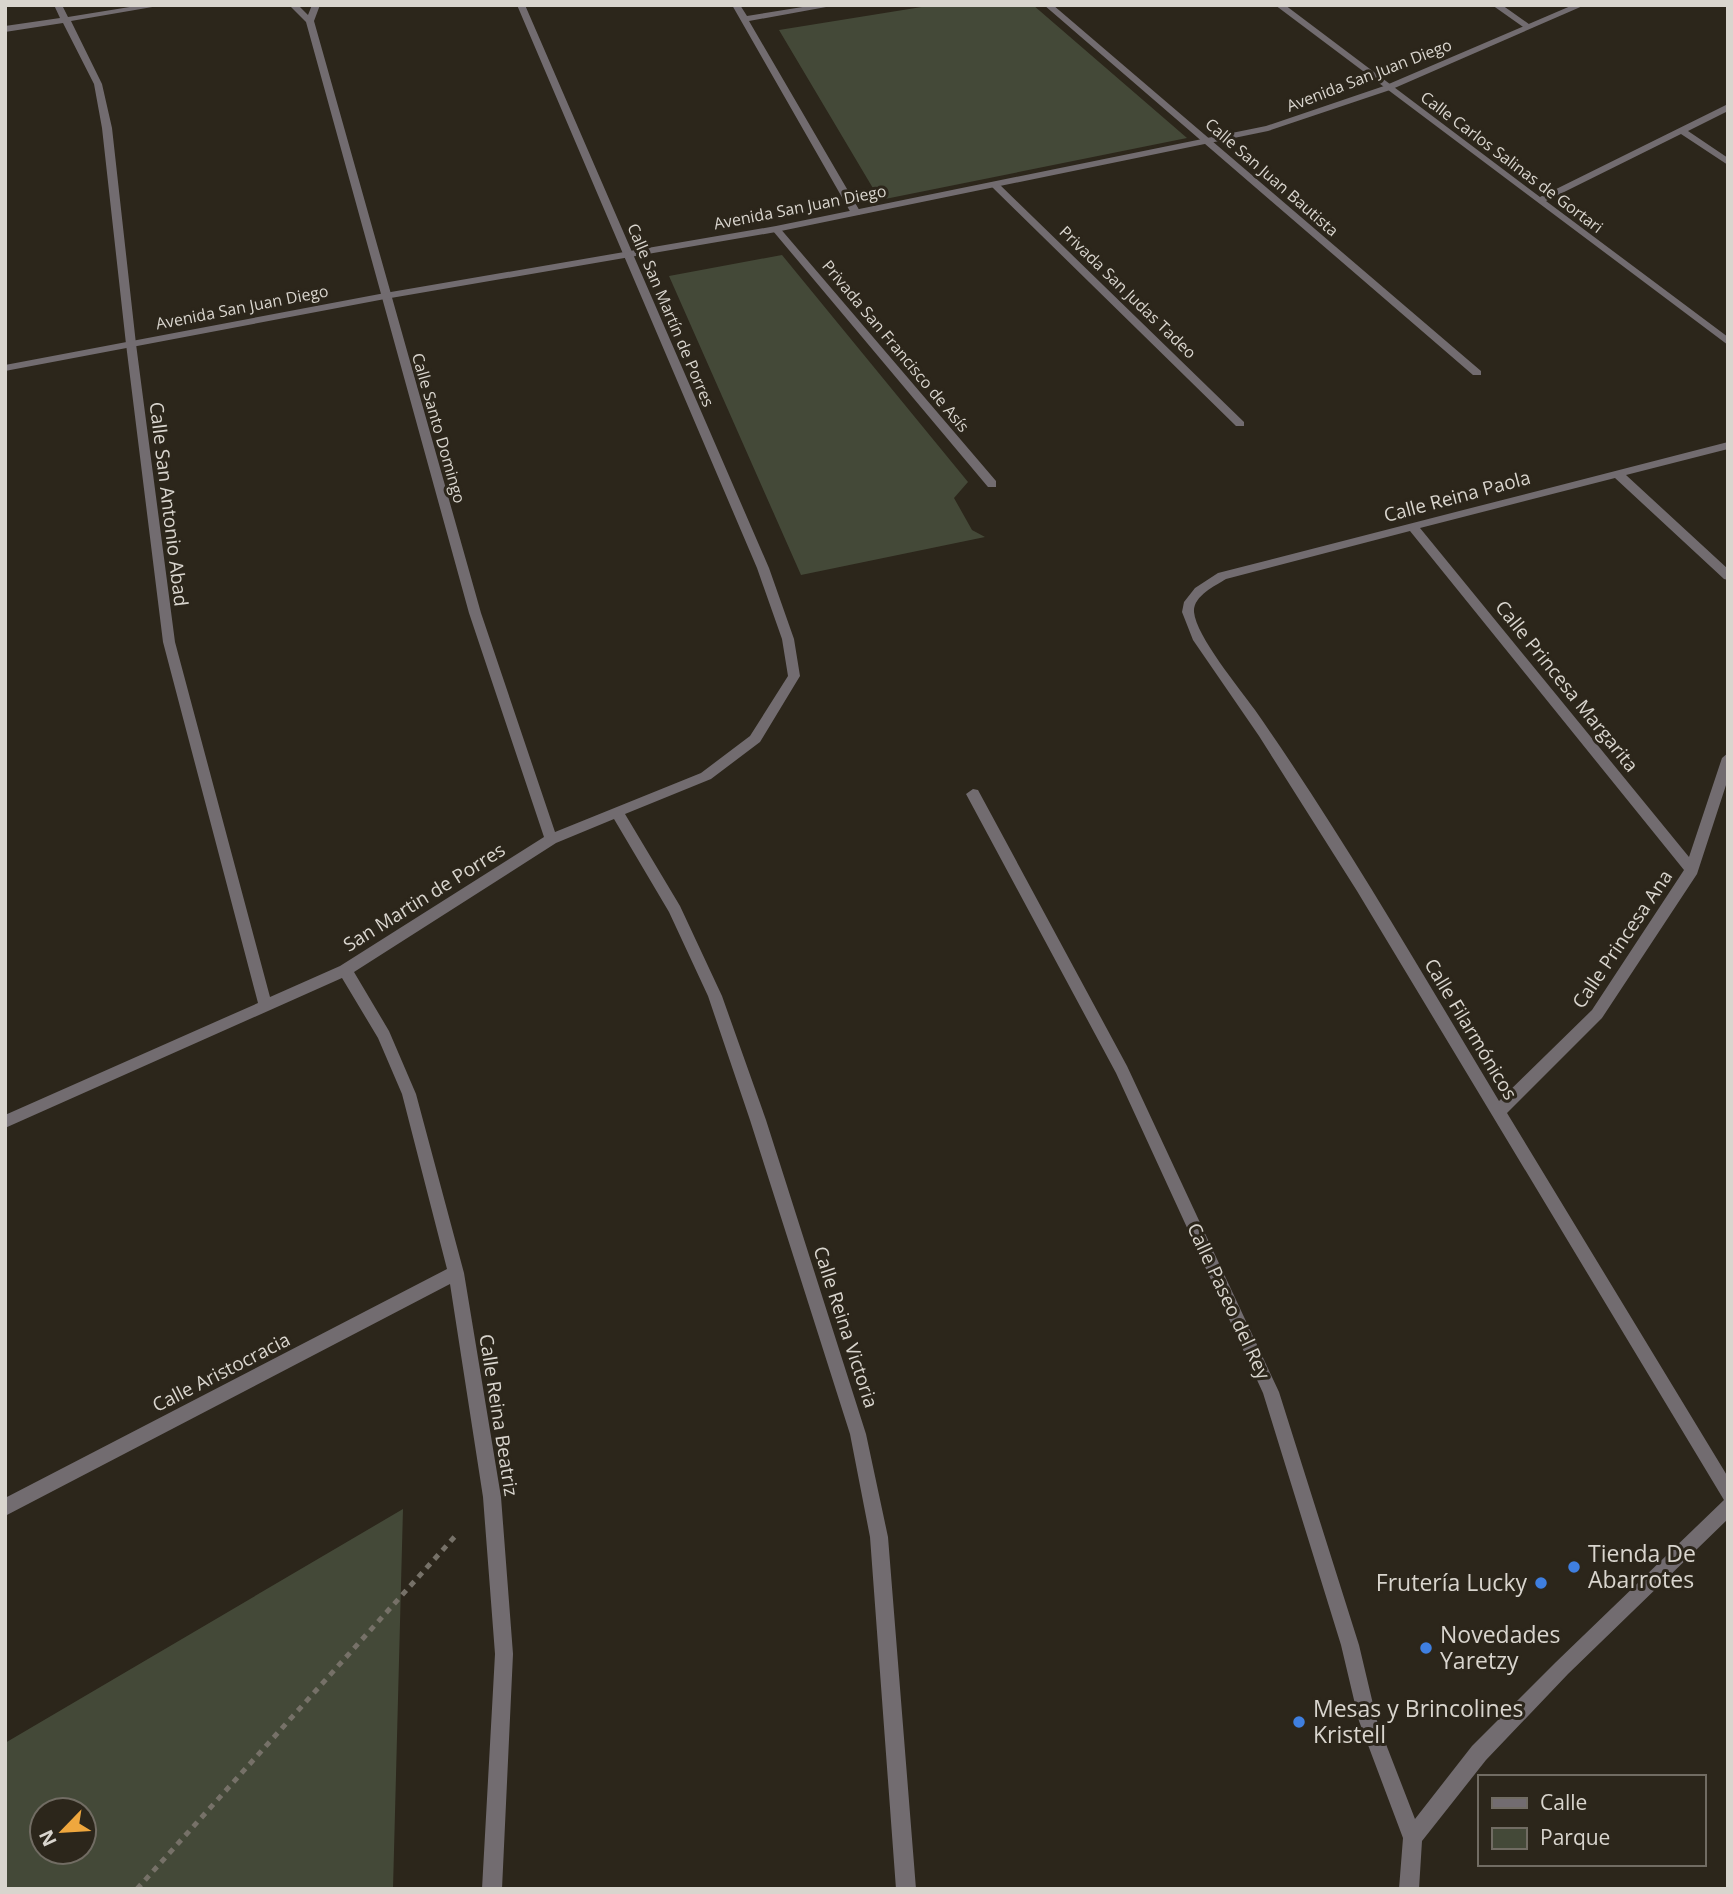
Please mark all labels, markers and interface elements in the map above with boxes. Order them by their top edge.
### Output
street label: Avenida San Juan Diego [1283,33,1455,117]
street label: Calle Carlos Salinas de Gortari [1416,86,1608,238]
street label: Calle San Juan Bautista [1201,113,1343,241]
street label: Avenida San Juan Diego [712,179,888,235]
street label: Calle San Martín de Porres [622,220,720,410]
street label: Privada San Judas Tadeo [1055,221,1201,363]
street label: Privada San Francisco de Asís [817,255,975,437]
street label: Avenida San Juan Diego [154,279,330,335]
street label: Calle Santo Domingo [407,350,471,506]
street label: Calle San Antonio Abad [144,400,194,608]
street label: Calle Reina Paola [1381,464,1533,528]
street label: Calle Princesa Margarita [1490,595,1644,777]
street label: San Martin de Porres [338,837,510,957]
street label: Calle Princesa Ana [1566,865,1678,1013]
street label: Calle Filarmónicos [1419,954,1523,1104]
street label: Calle Paseo del Rey [1181,1219,1277,1384]
street label: Calle Reina Victoria [808,1243,884,1411]
street label: Calle Aristocracia [148,1326,294,1418]
street label: Calle Reina Beatriz [473,1332,525,1498]
place label: Tienda De Abarrotes [1588,1537,1696,1595]
marker: Tienda De Abarrotes [1566,1559,1582,1575]
place label: Frutería Lucky [1376,1566,1527,1598]
marker: Frutería Lucky [1533,1575,1549,1591]
place label: Novedades Yaretzy [1440,1618,1560,1676]
marker: Novedades Yaretzy [1418,1640,1434,1656]
place label: Mesas y Brincolines Kristell [1313,1692,1523,1750]
marker: Mesas y Brincolines Kristell [1291,1714,1307,1730]
legend [1478,1775,1705,1866]
text: Calle [1540,1788,1587,1816]
north arrow [28,1796,98,1866]
text: Parque [1540,1823,1610,1851]
text: N [33,1826,63,1851]

